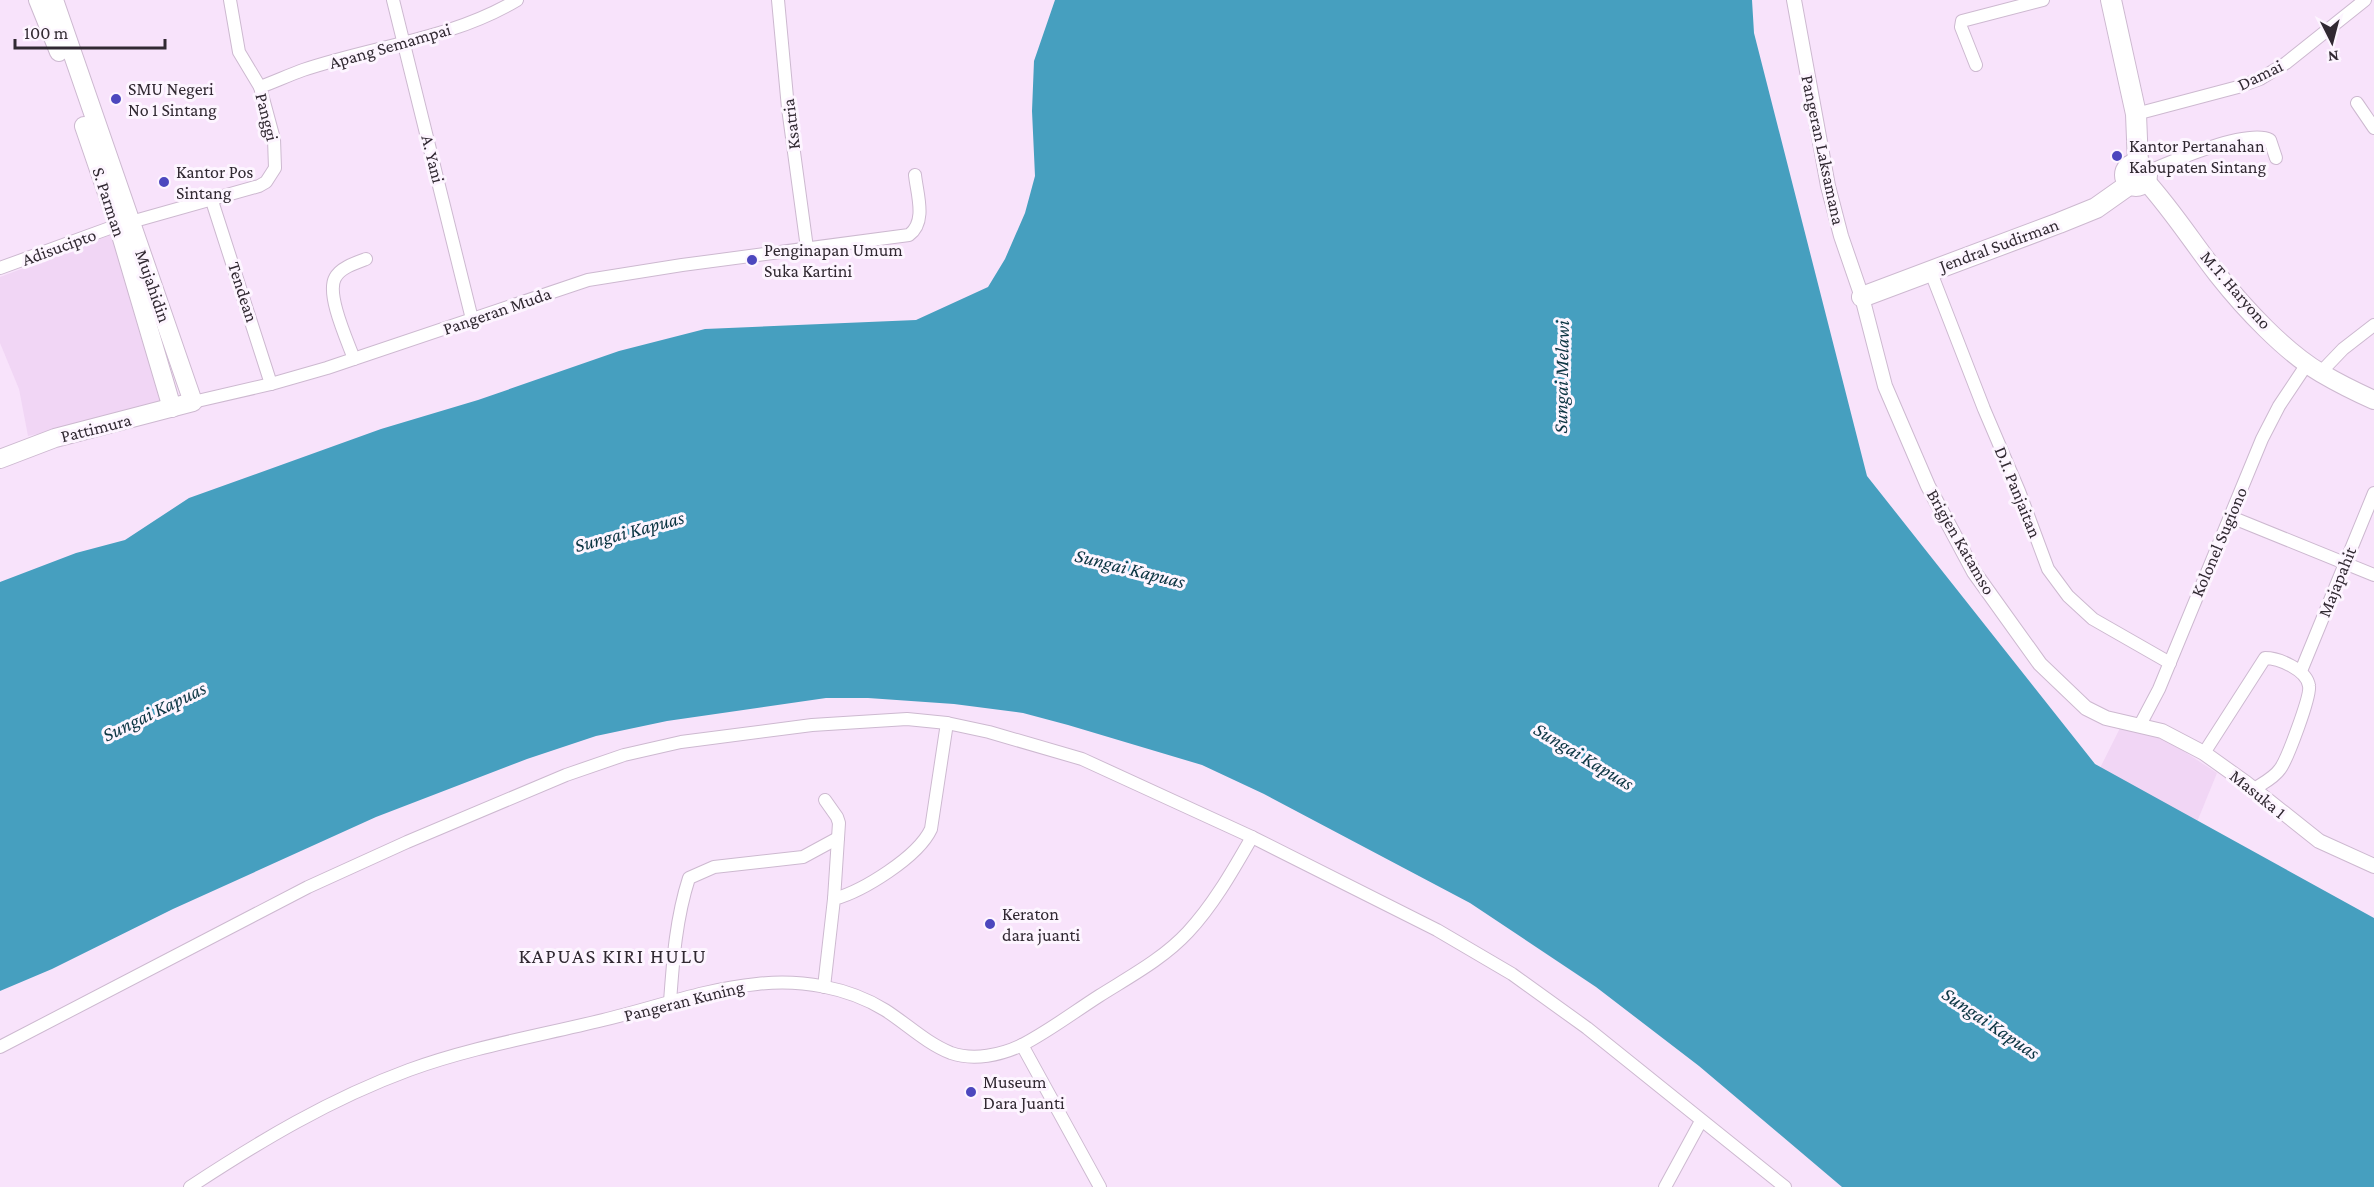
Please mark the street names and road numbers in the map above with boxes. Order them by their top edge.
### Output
street label: Apang Semampai [327,19,454,73]
street label: Damai [2234,55,2286,94]
street label: Pangeran Laksamana [1797,73,1849,227]
street label: Panggi [251,91,283,143]
street label: Ksatria [778,97,804,151]
street label: A. Yani [417,133,449,185]
street label: S. Parman [88,165,130,240]
street label: Jendral Sudirman [1935,214,2062,277]
street label: Adisucipto [19,224,99,270]
street label: Mujahidin [130,247,175,326]
street label: M.T. Haryono [2197,247,2275,333]
street label: Tendean [224,259,262,325]
street label: Pangeran Muda [440,283,554,339]
street label: Pattimura [59,410,133,446]
street label: D.I. Panjaitan [1990,443,2046,541]
street label: Kolonel Sugiono [2187,484,2251,600]
street label: Brigjen Katamso [1922,486,1999,599]
street label: Majapahit [2314,543,2361,620]
street label: Masuka 1 [2226,765,2290,823]
street label: Pangeran Kuning [622,976,746,1026]

